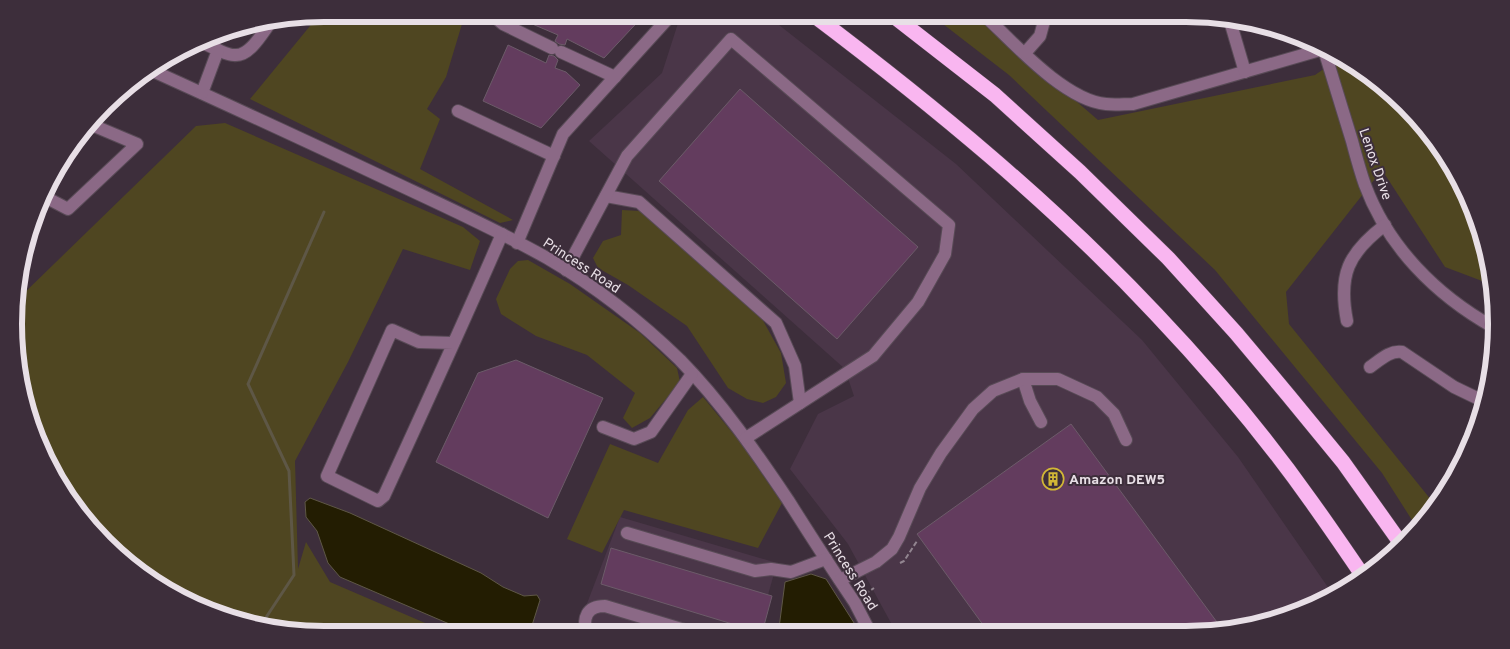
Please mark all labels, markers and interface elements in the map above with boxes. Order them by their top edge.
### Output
street label: Lenox Drive [1354,126,1395,203]
street label: Princess Road [539,235,623,298]
building icon: Amazon DEW5 [1041,467,1065,491]
place label: Amazon DEW5 [1069,472,1165,489]
street label: Princess Road [819,529,881,614]

